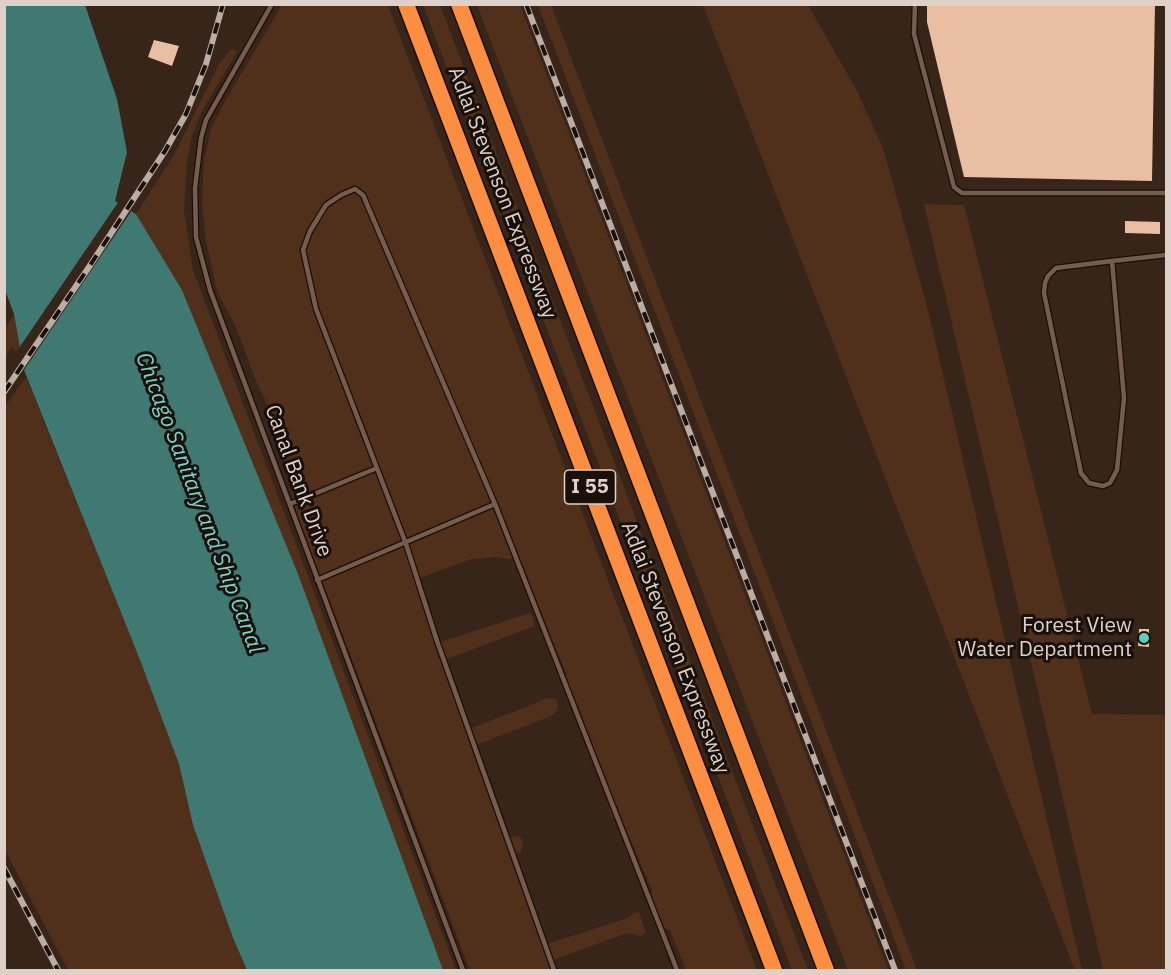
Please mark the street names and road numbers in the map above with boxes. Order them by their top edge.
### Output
street label: Adlai Stevenson Expressway [442,63,562,323]
street label: Canal Bank Drive [259,402,337,560]
road number: I 55 [564,470,616,504]
street label: Adlai Stevenson Expressway [615,518,735,778]

